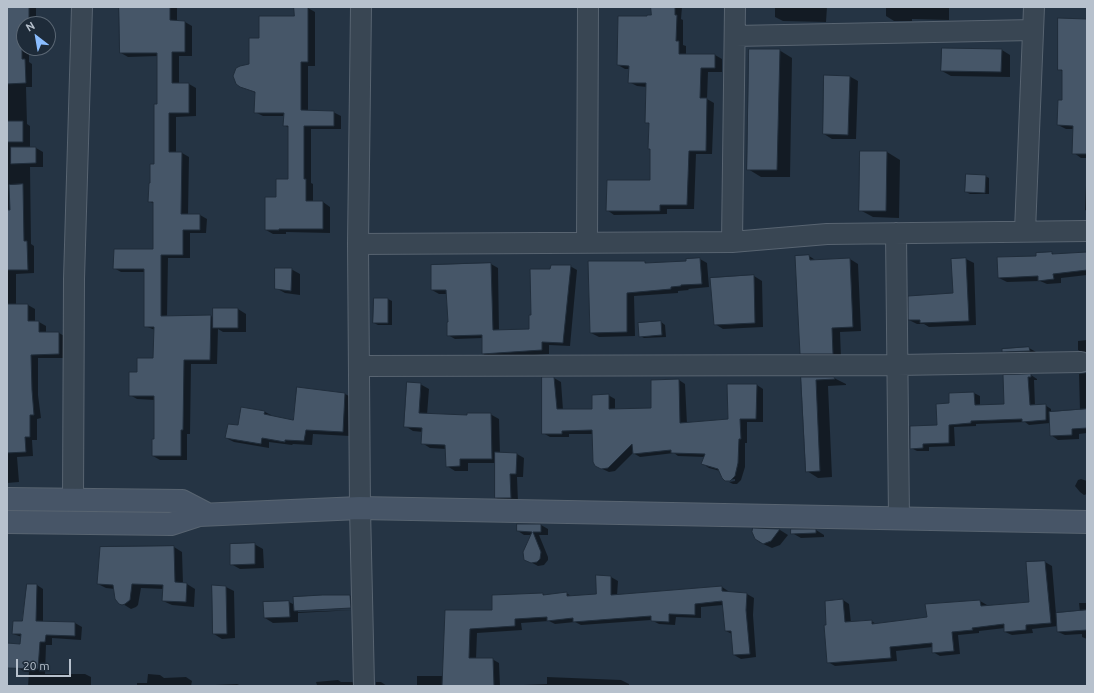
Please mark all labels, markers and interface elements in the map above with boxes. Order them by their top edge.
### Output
north arrow [16,16,56,56]
text: N [24,19,37,34]
scale bar [18,651,73,677]
text: 20 m [23,659,50,672]

